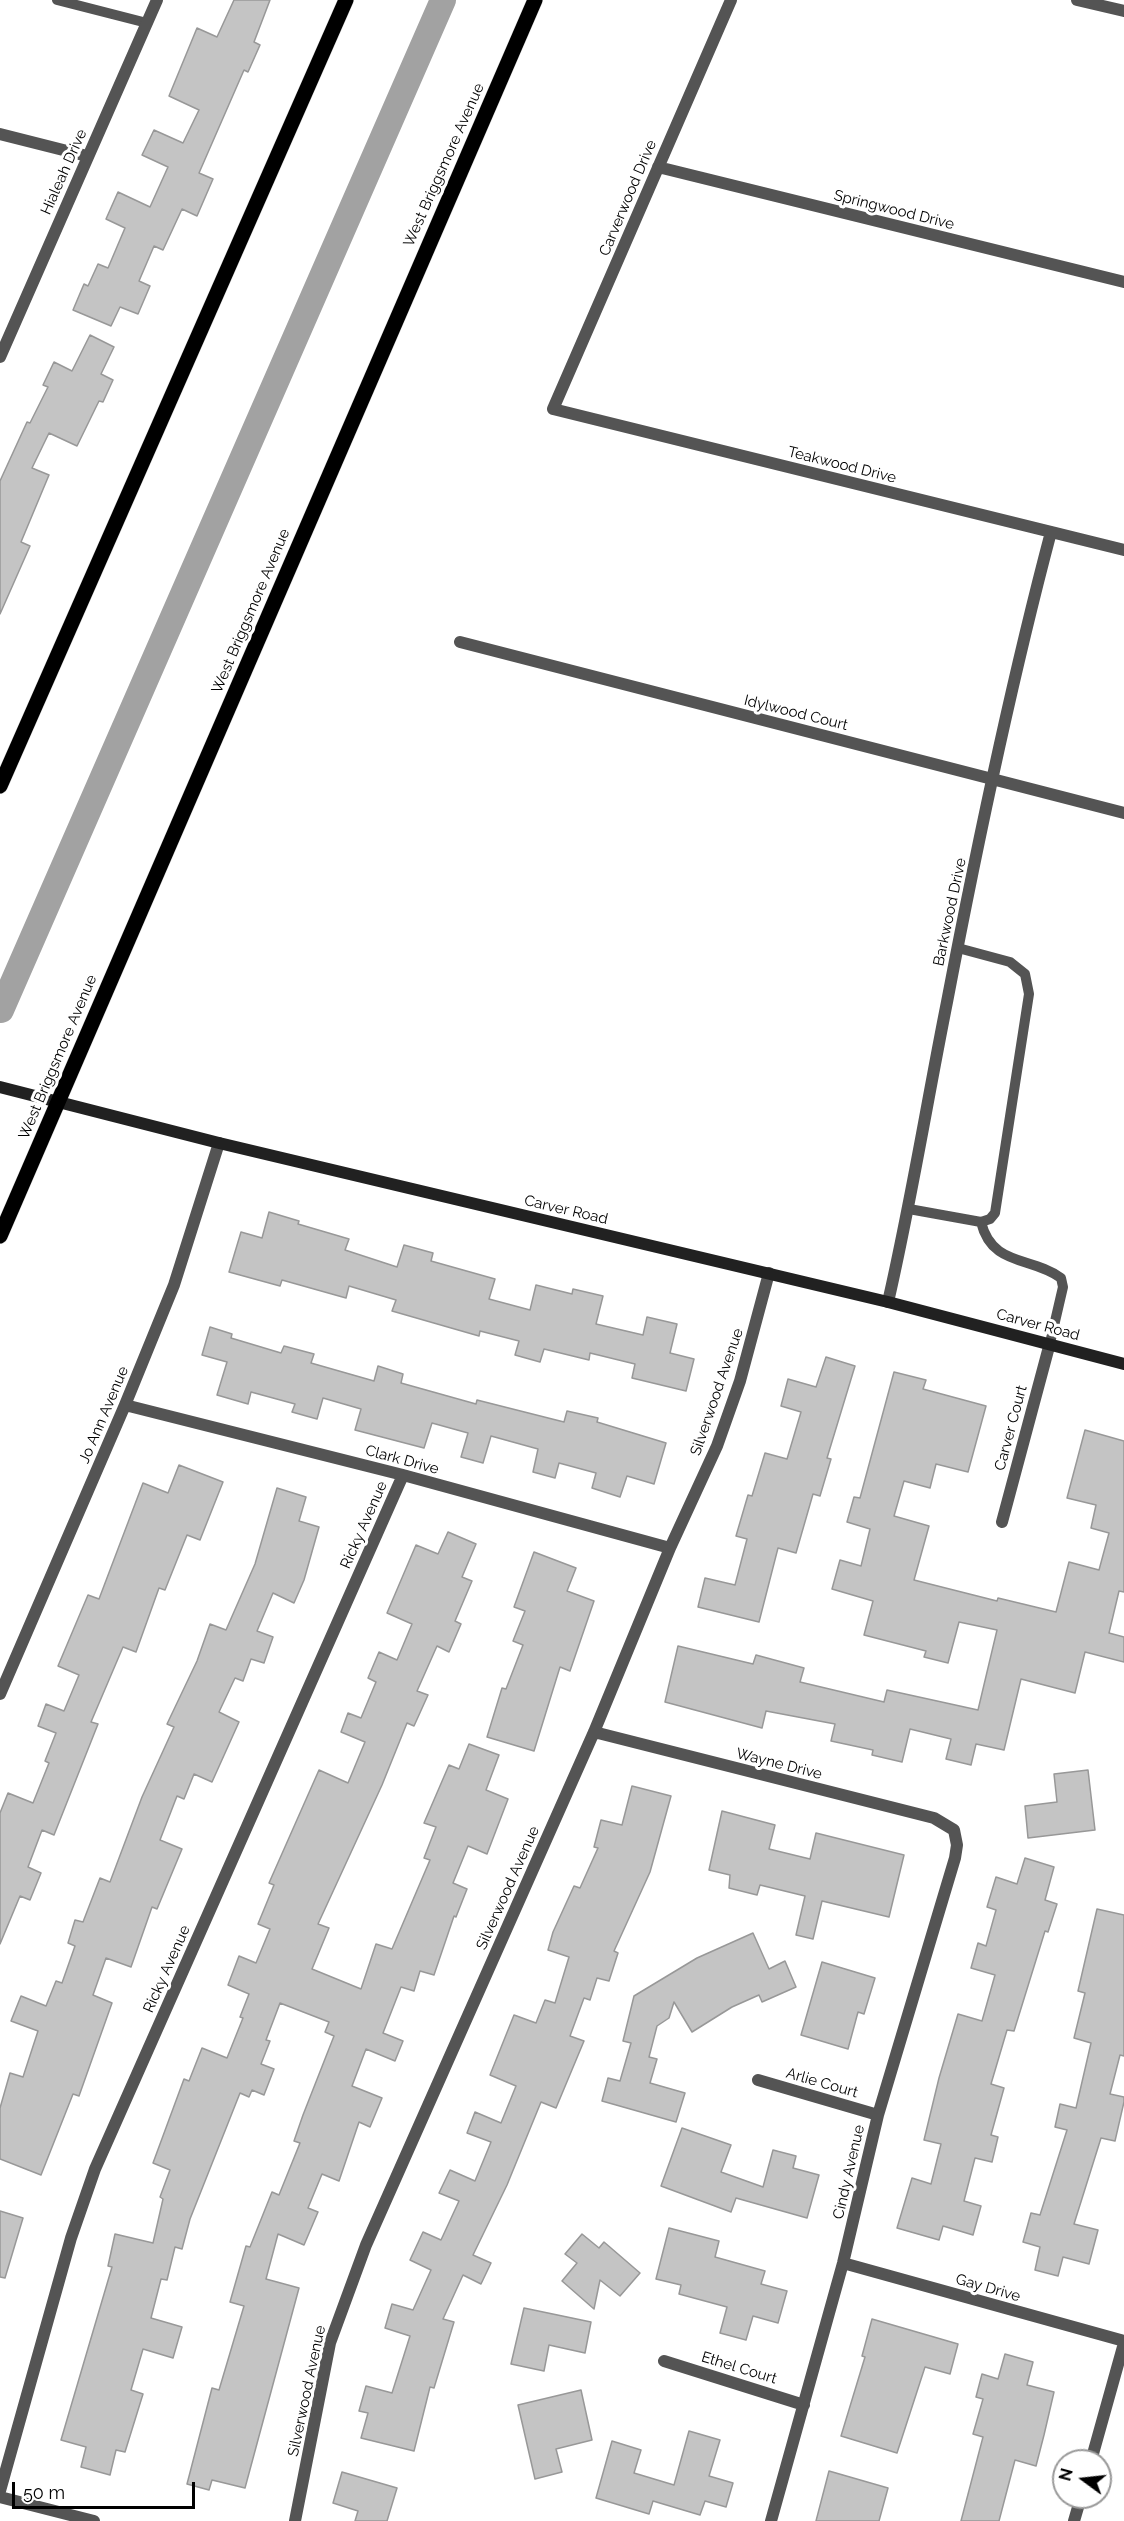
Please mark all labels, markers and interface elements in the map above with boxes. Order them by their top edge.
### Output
street label: West Briggsmore Avenue [400,81,488,249]
street label: Hialeah Drive [37,126,91,218]
street label: Carverwood Drive [595,137,661,259]
street label: Springwood Drive [832,186,956,234]
street label: Teakwood Drive [786,443,898,487]
street label: West Briggsmore Avenue [208,526,294,696]
street label: Idylwood Court [742,691,850,735]
street label: Barkwood Drive [930,856,970,968]
street label: West Briggsmore Avenue [15,972,101,1142]
street label: Carver Road [522,1192,610,1228]
street label: Carver Road [994,1305,1082,1345]
street label: Silverwood Avenue [687,1326,747,1458]
street label: Jo Ann Avenue [75,1364,133,1466]
street label: Carver Court [991,1383,1031,1473]
street label: Clark Drive [363,1442,441,1478]
street label: Ricky Avenue [337,1479,391,1571]
street label: Wayne Drive [734,1745,824,1783]
street label: Silverwood Avenue [473,1823,543,1953]
street label: Ricky Avenue [140,1923,194,2015]
street label: Arlie Court [784,2064,860,2102]
street label: Cindy Avenue [829,2123,869,2221]
street label: Gay Drive [954,2270,1022,2306]
street label: Silverwood Avenue [284,2324,330,2458]
street label: Ethel Court [699,2348,779,2388]
north arrow [1052,2449,1112,2509]
text: N [1055,2466,1077,2483]
scale bar [15,2470,198,2508]
text: 50 m [23,2482,65,2503]

